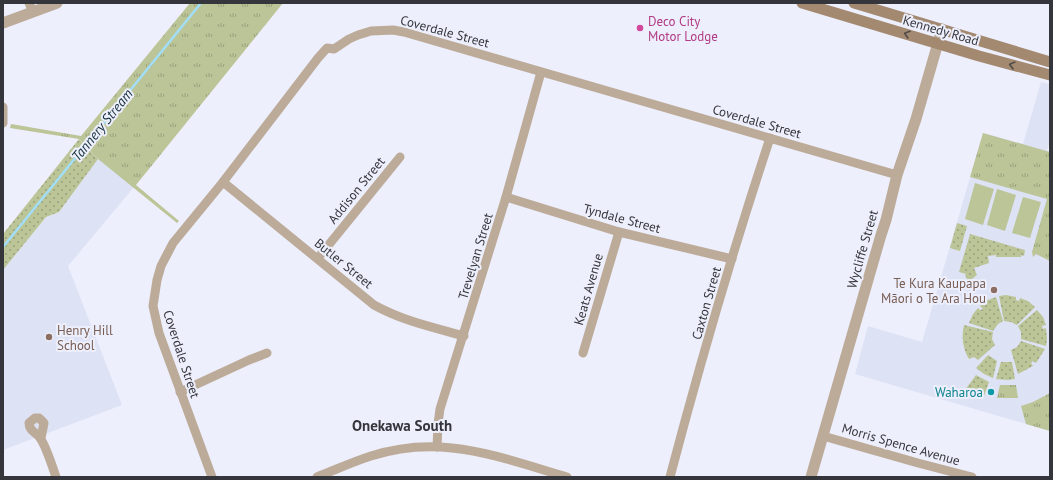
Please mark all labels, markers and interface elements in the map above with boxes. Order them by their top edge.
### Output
street label: Coverdale Street [399,11,492,52]
street label: Kennedy Road [901,12,981,49]
place label: Deco City Motor Lodge [648,13,718,45]
marker: Deco City Motor Lodge [635,23,645,33]
one-way arrow [903,30,910,39]
one-way arrow [1009,61,1016,69]
water label: Tannery Stream [67,85,137,165]
street label: Coverdale Street [711,101,804,142]
street label: Addison Street [324,153,389,227]
street label: Tyndale Street [581,200,663,237]
street label: Wycliffe Street [843,207,882,290]
street label: Trevelyan Street [454,210,497,301]
street label: Butler Street [311,235,377,293]
street label: Keats Avenue [570,251,607,327]
street label: Caxton Street [688,264,725,342]
place label: Te Kura Kaupapa Māori o Te Ara Hou [881,275,986,307]
marker: Te Kura Kaupapa Māori o Te Ara Hou [989,285,999,295]
street label: Coverdale Street [159,308,204,401]
place label: Henry Hill School [57,322,113,354]
marker: Henry Hill School [44,332,54,342]
place label: Waharoa [935,384,983,401]
marker: Waharoa [986,387,996,397]
district label: Onekawa South [352,416,452,435]
street label: Morris Spence Avenue [840,419,962,469]

